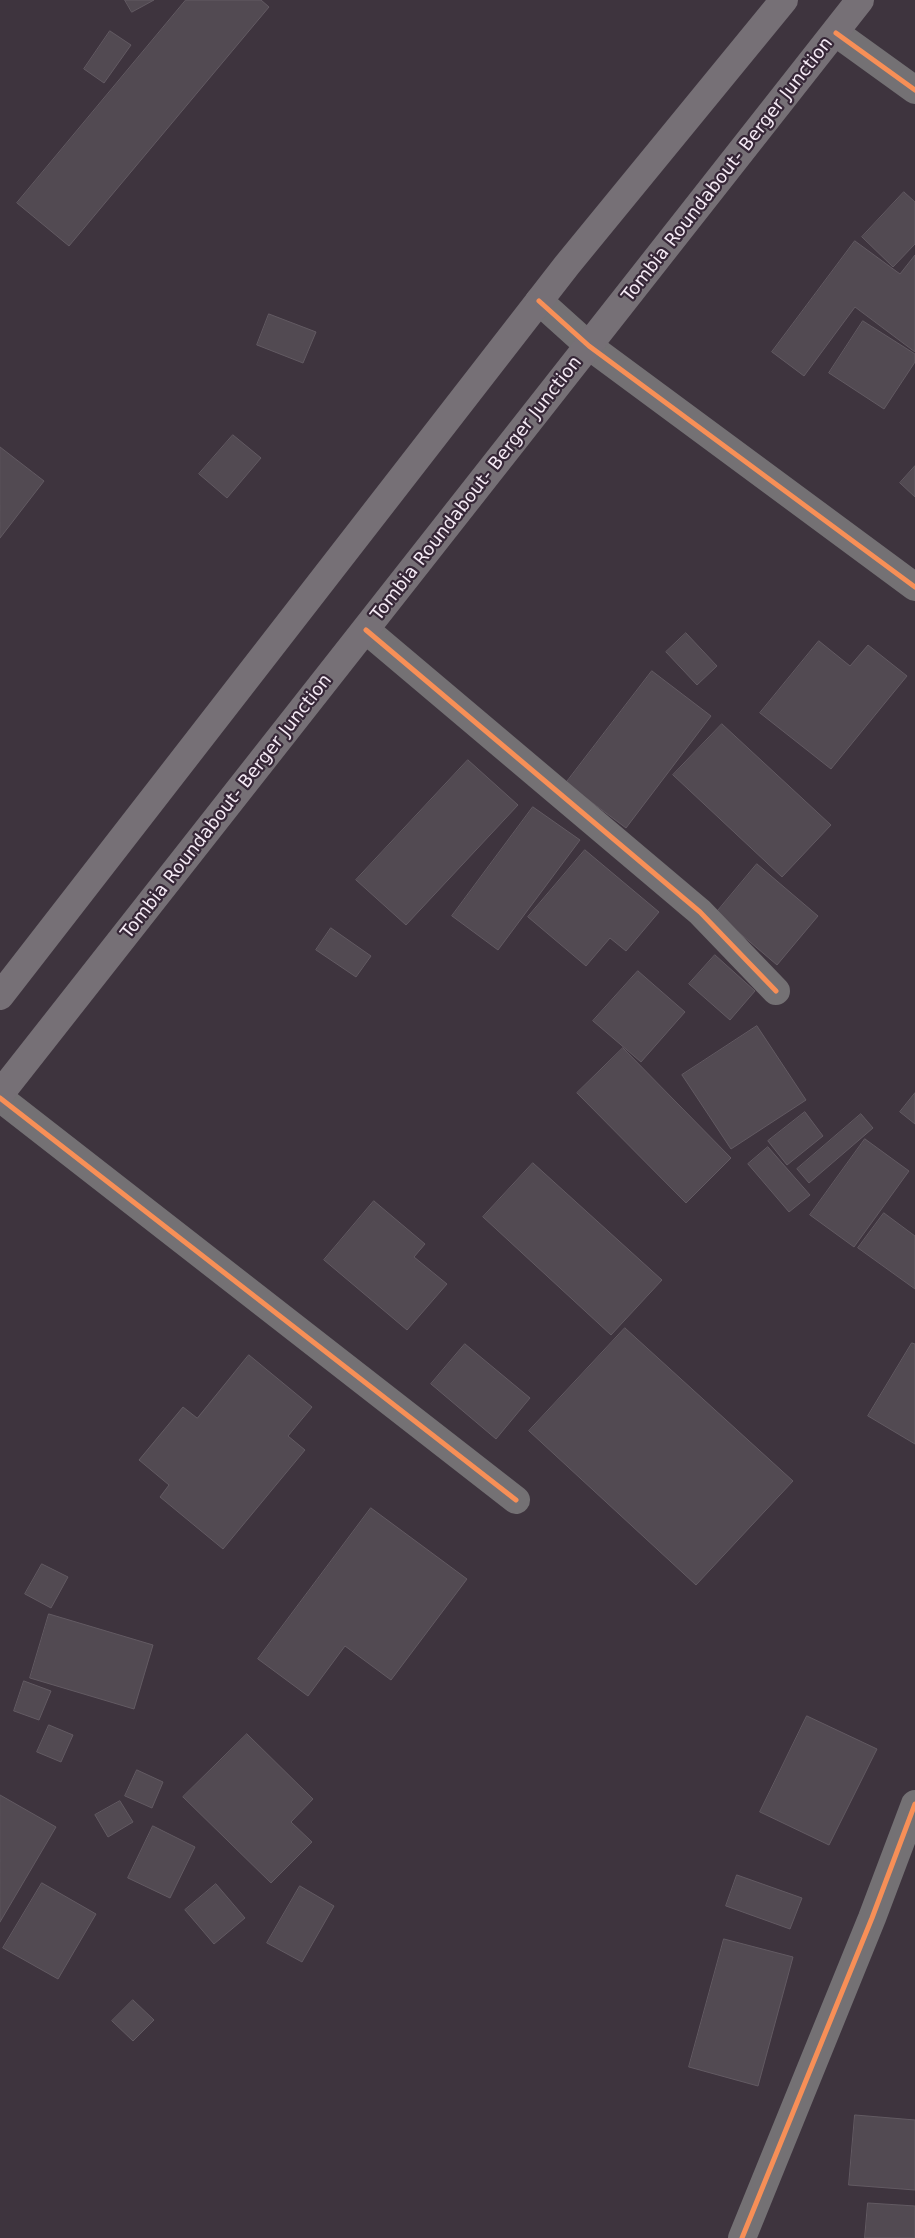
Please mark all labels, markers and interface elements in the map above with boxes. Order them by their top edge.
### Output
street label: Tombia Roundabout- Berger Junction [618,34,838,306]
street label: Tombia Roundabout- Berger Junction [367,353,587,625]
street label: Tombia Roundabout- Berger Junction [117,671,337,943]

